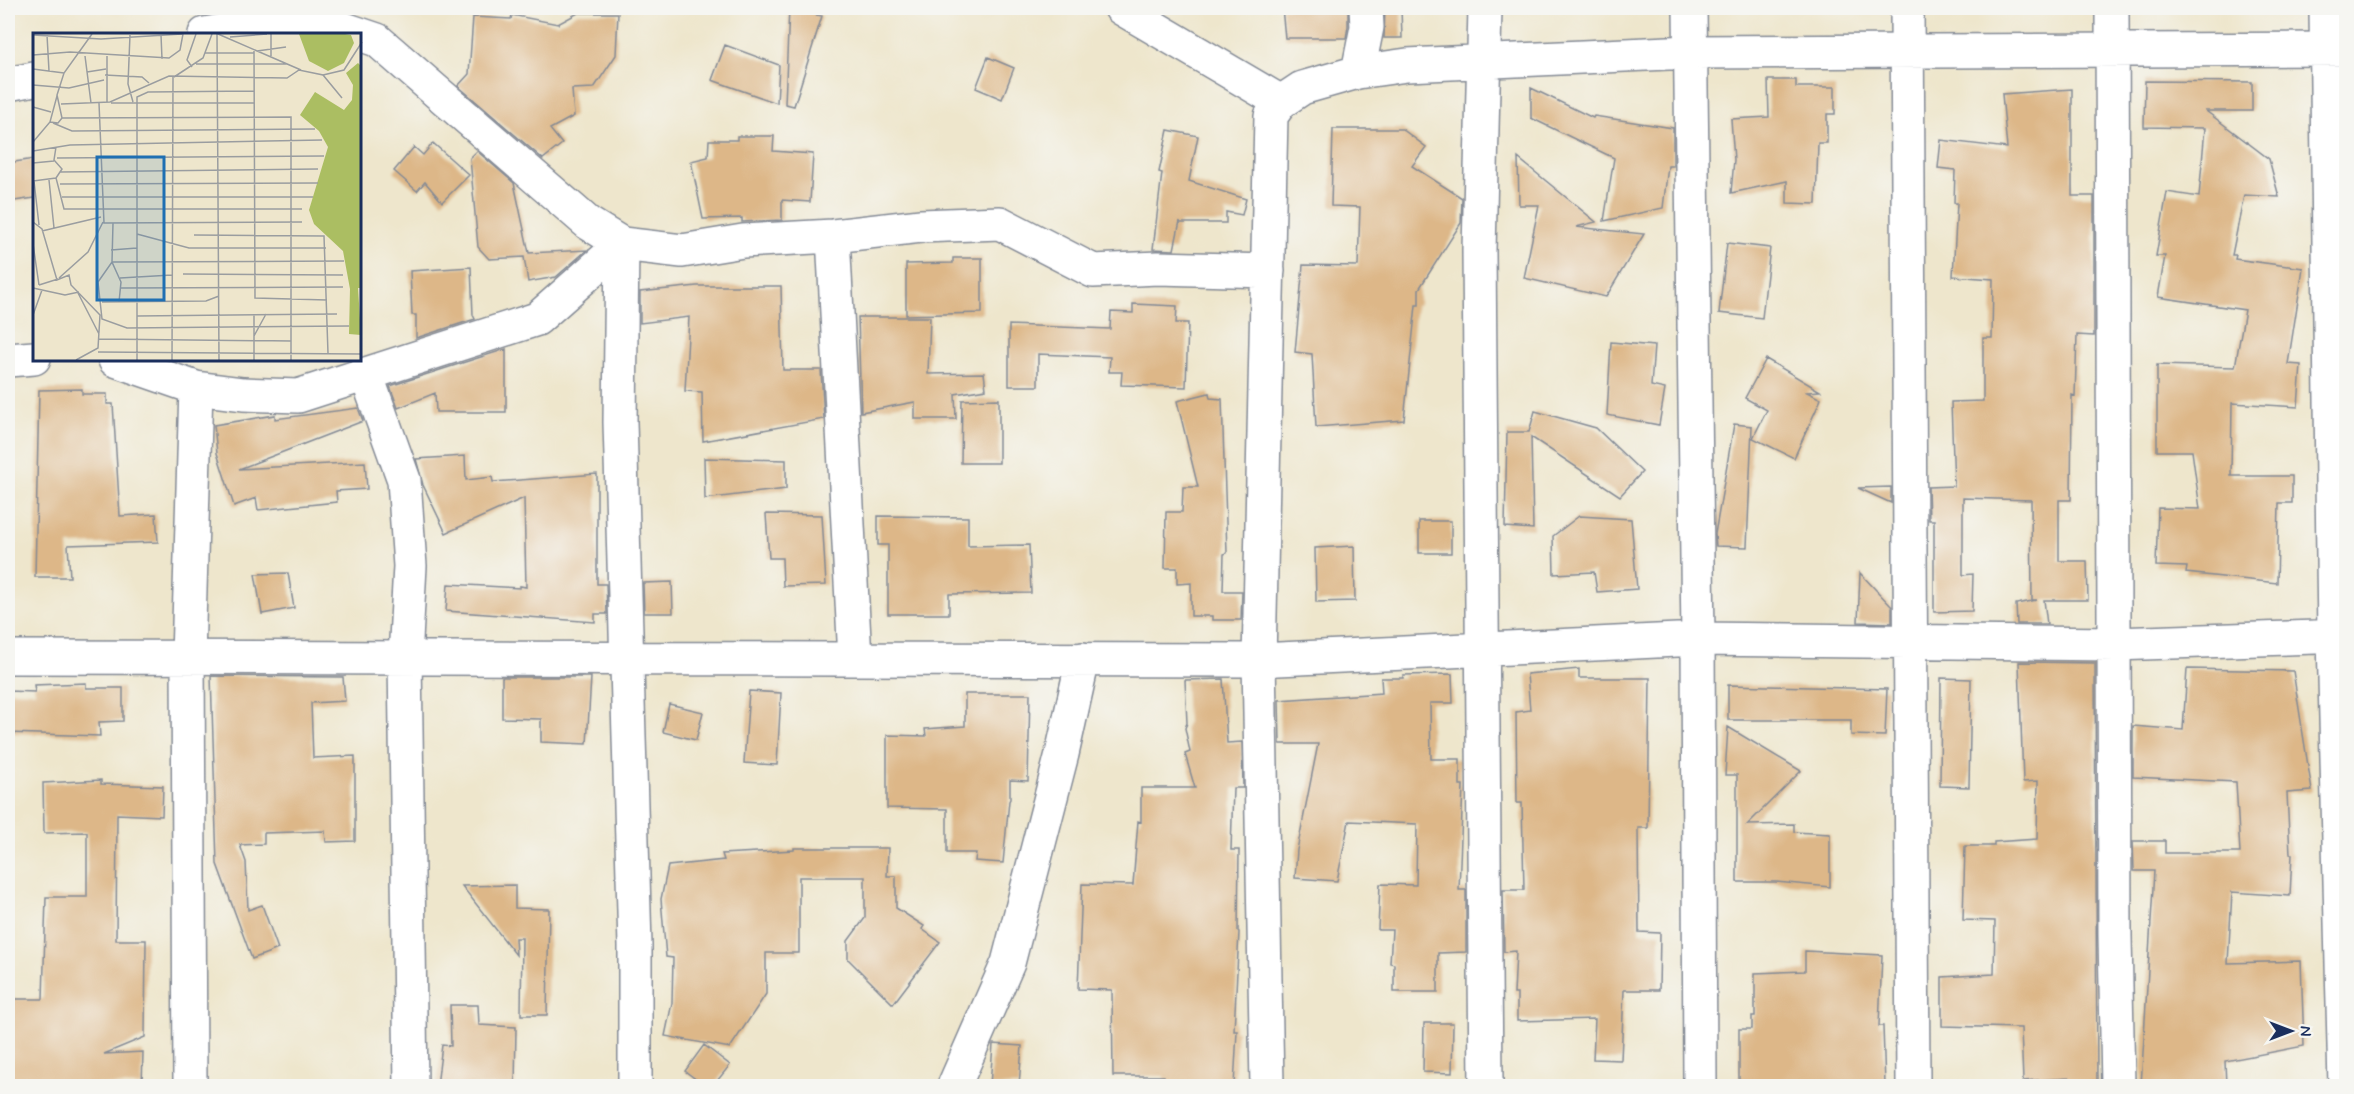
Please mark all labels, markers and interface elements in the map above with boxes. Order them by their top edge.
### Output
inset map [33,33,362,362]
north arrow [2261,1001,2321,1061]
text: N [2294,1026,2315,1036]

